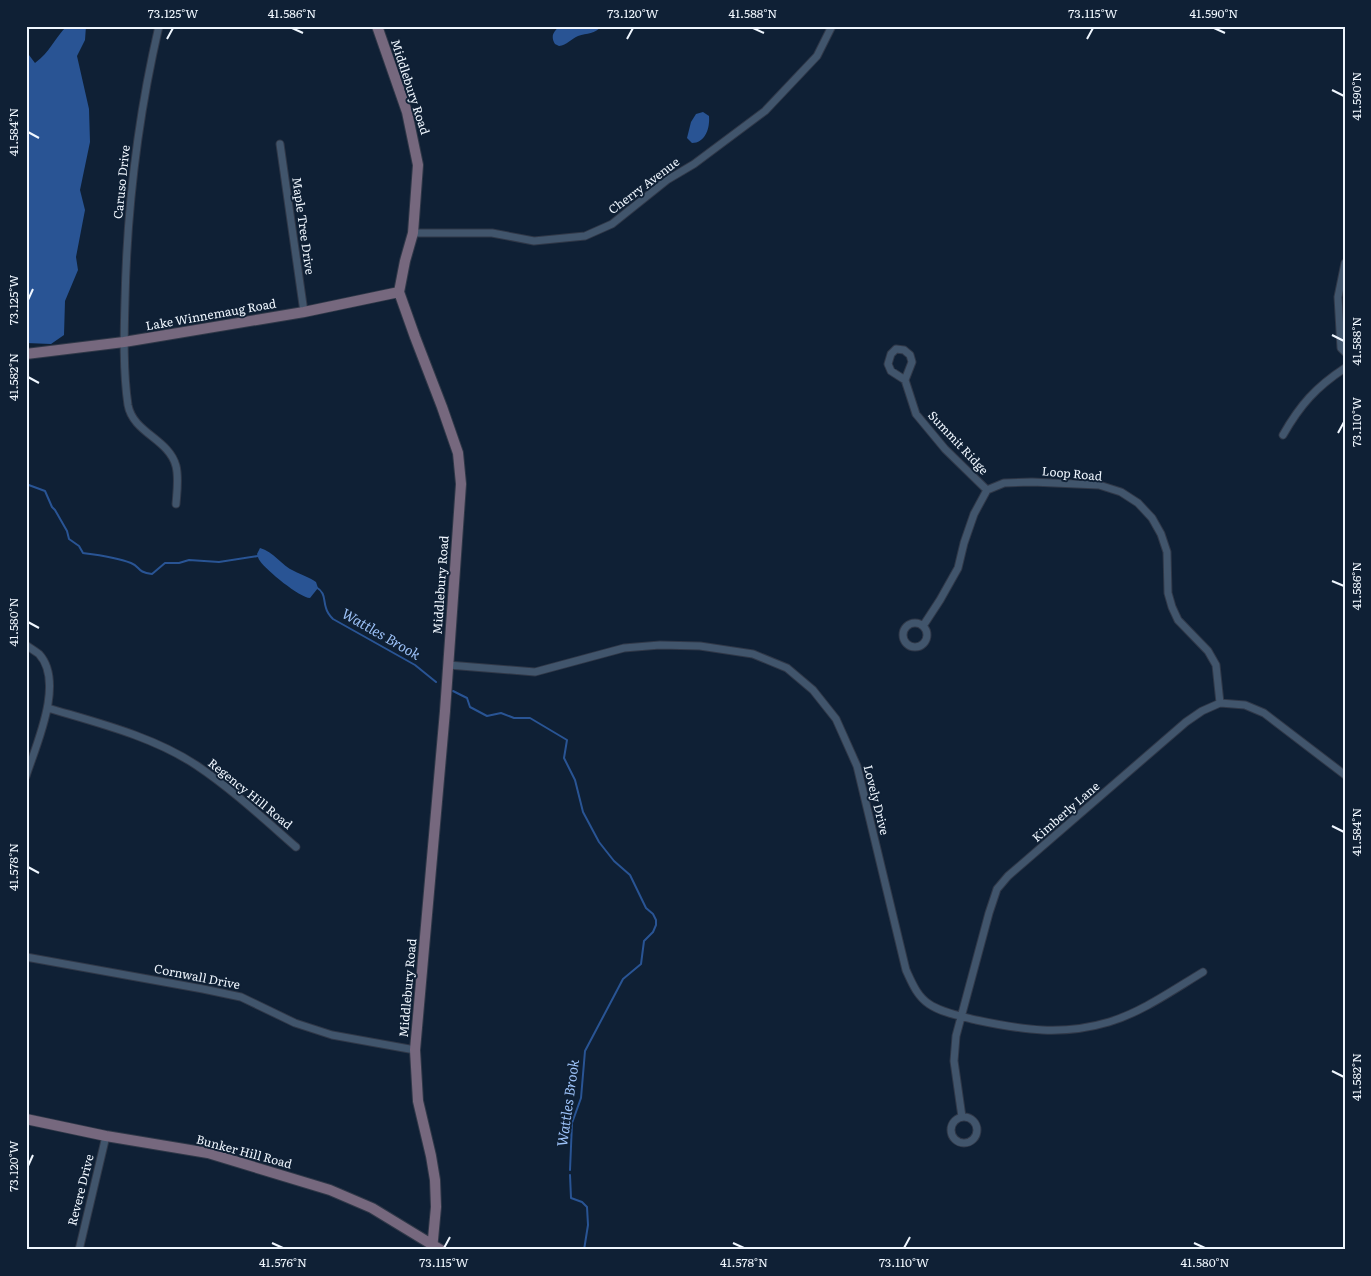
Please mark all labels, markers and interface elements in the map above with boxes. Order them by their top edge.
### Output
text: 73.125°W [148,4,198,22]
text: 41.586°N [268,4,316,22]
text: 73.120°W [607,4,659,22]
text: 41.588°N [729,4,777,22]
text: 73.115°W [1068,4,1118,22]
text: 41.590°N [1190,4,1238,22]
street label: Middlebury Road [387,37,435,137]
text: 41.590°N [1347,72,1365,120]
text: 41.584°N [4,108,22,156]
street label: Caruso Drive [108,144,134,220]
street label: Cherry Avenue [604,152,683,218]
street label: Maple Tree Drive [288,176,320,276]
text: 73.125°W [4,275,22,325]
street label: Lake Winnemaug Road [144,294,278,334]
text: 41.588°N [1347,317,1365,365]
text: 41.582°N [4,353,22,401]
text: 73.110°W [1347,397,1365,447]
street label: Summit Ridge [924,406,993,478]
street label: Loop Road [1041,461,1104,485]
street label: Middlebury Road [428,534,452,635]
text: 41.586°N [1347,562,1365,610]
text: 41.580°N [4,597,22,647]
water label: Wattles Brook [338,603,425,664]
street label: Regency Hill Road [205,754,297,833]
street label: Lovely Drive [860,763,894,837]
street label: Kimberly Lane [1028,777,1103,846]
text: 41.584°N [1347,808,1365,856]
text: 41.578°N [4,843,22,891]
street label: Middlebury Road [394,937,420,1038]
street label: Cornwall Drive [153,959,242,993]
text: 41.582°N [1347,1053,1365,1101]
water label: Wattles Brook [551,1058,583,1148]
street label: Bunker Hill Road [194,1130,295,1173]
text: 73.120°W [4,1140,22,1192]
street label: Revere Drive [62,1152,98,1227]
text: 41.576°N [259,1253,307,1271]
text: 73.115°W [419,1253,469,1271]
text: 41.578°N [720,1253,768,1271]
text: 73.110°W [879,1253,929,1271]
text: 41.580°N [1180,1253,1230,1271]

